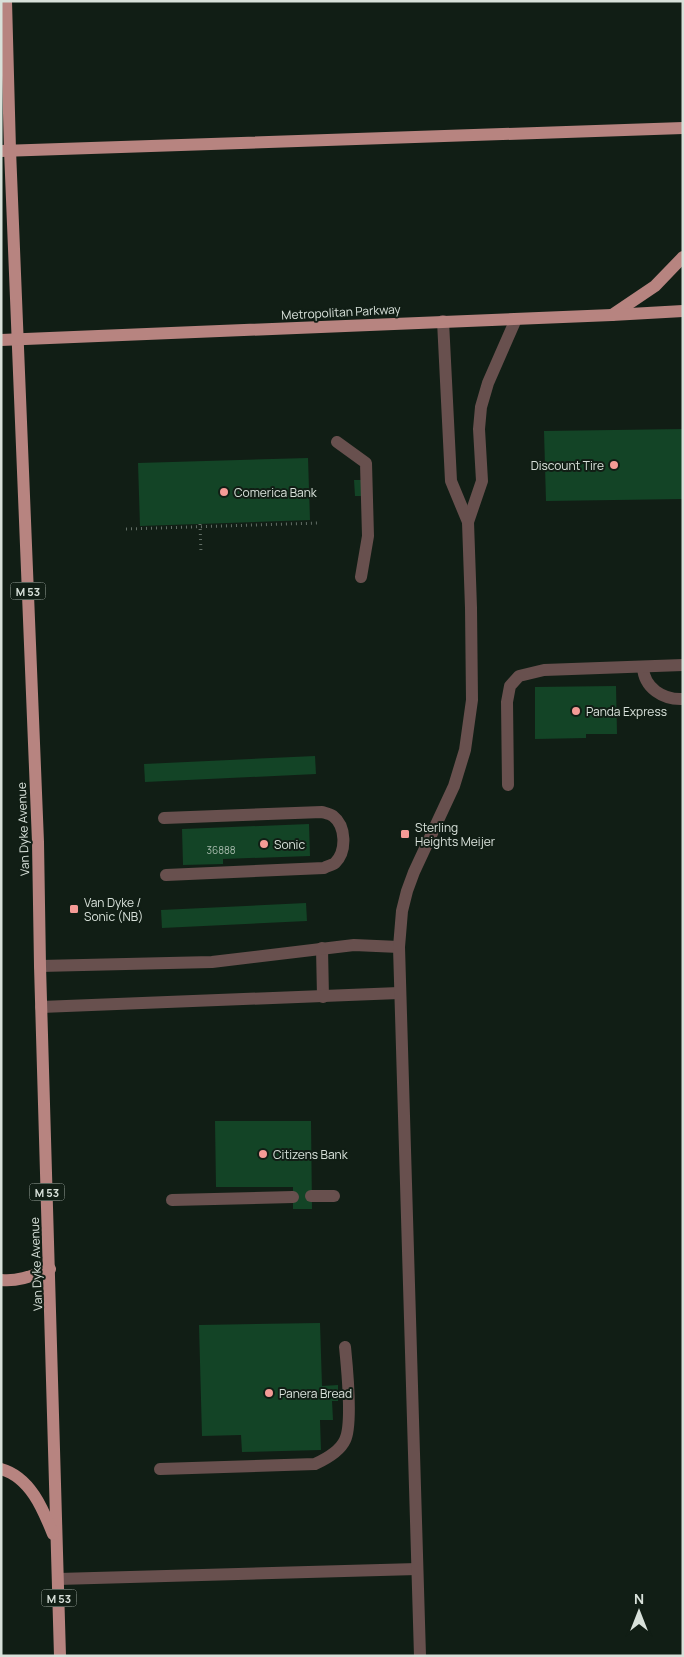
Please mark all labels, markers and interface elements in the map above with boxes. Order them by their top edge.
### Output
street label: Metropolitan Parkway [281,300,402,324]
place label: Discount Tire [531,457,604,474]
marker: Discount Tire [608,459,620,471]
place label: Comerica Bank [234,484,318,501]
marker: Comerica Bank [218,486,230,498]
road number: M 53 [10,582,46,600]
place label: Panda Express [586,703,667,720]
marker: Panda Express [570,705,582,717]
street label: Van Dyke Avenue [13,782,33,876]
place label: Sterling Heights Meijer [415,819,496,850]
marker: Sterling Heights Meijer [399,828,411,840]
place label: Sonic [274,836,305,853]
marker: Sonic [258,838,270,850]
house number: 36888 [206,843,236,857]
place label: Van Dyke / Sonic (NB) [84,894,143,925]
marker: Van Dyke / Sonic (NB) [68,903,80,915]
place label: Citizens Bank [273,1146,349,1163]
marker: Citizens Bank [257,1148,269,1160]
road number: M 53 [30,1184,64,1200]
street label: Van Dyke Avenue [26,1217,46,1311]
place label: Panera Bread [279,1385,352,1402]
marker: Panera Bread [263,1387,275,1399]
north arrow [614,1587,664,1637]
text: N [634,1589,644,1608]
road number: M 53 [42,1590,76,1606]

